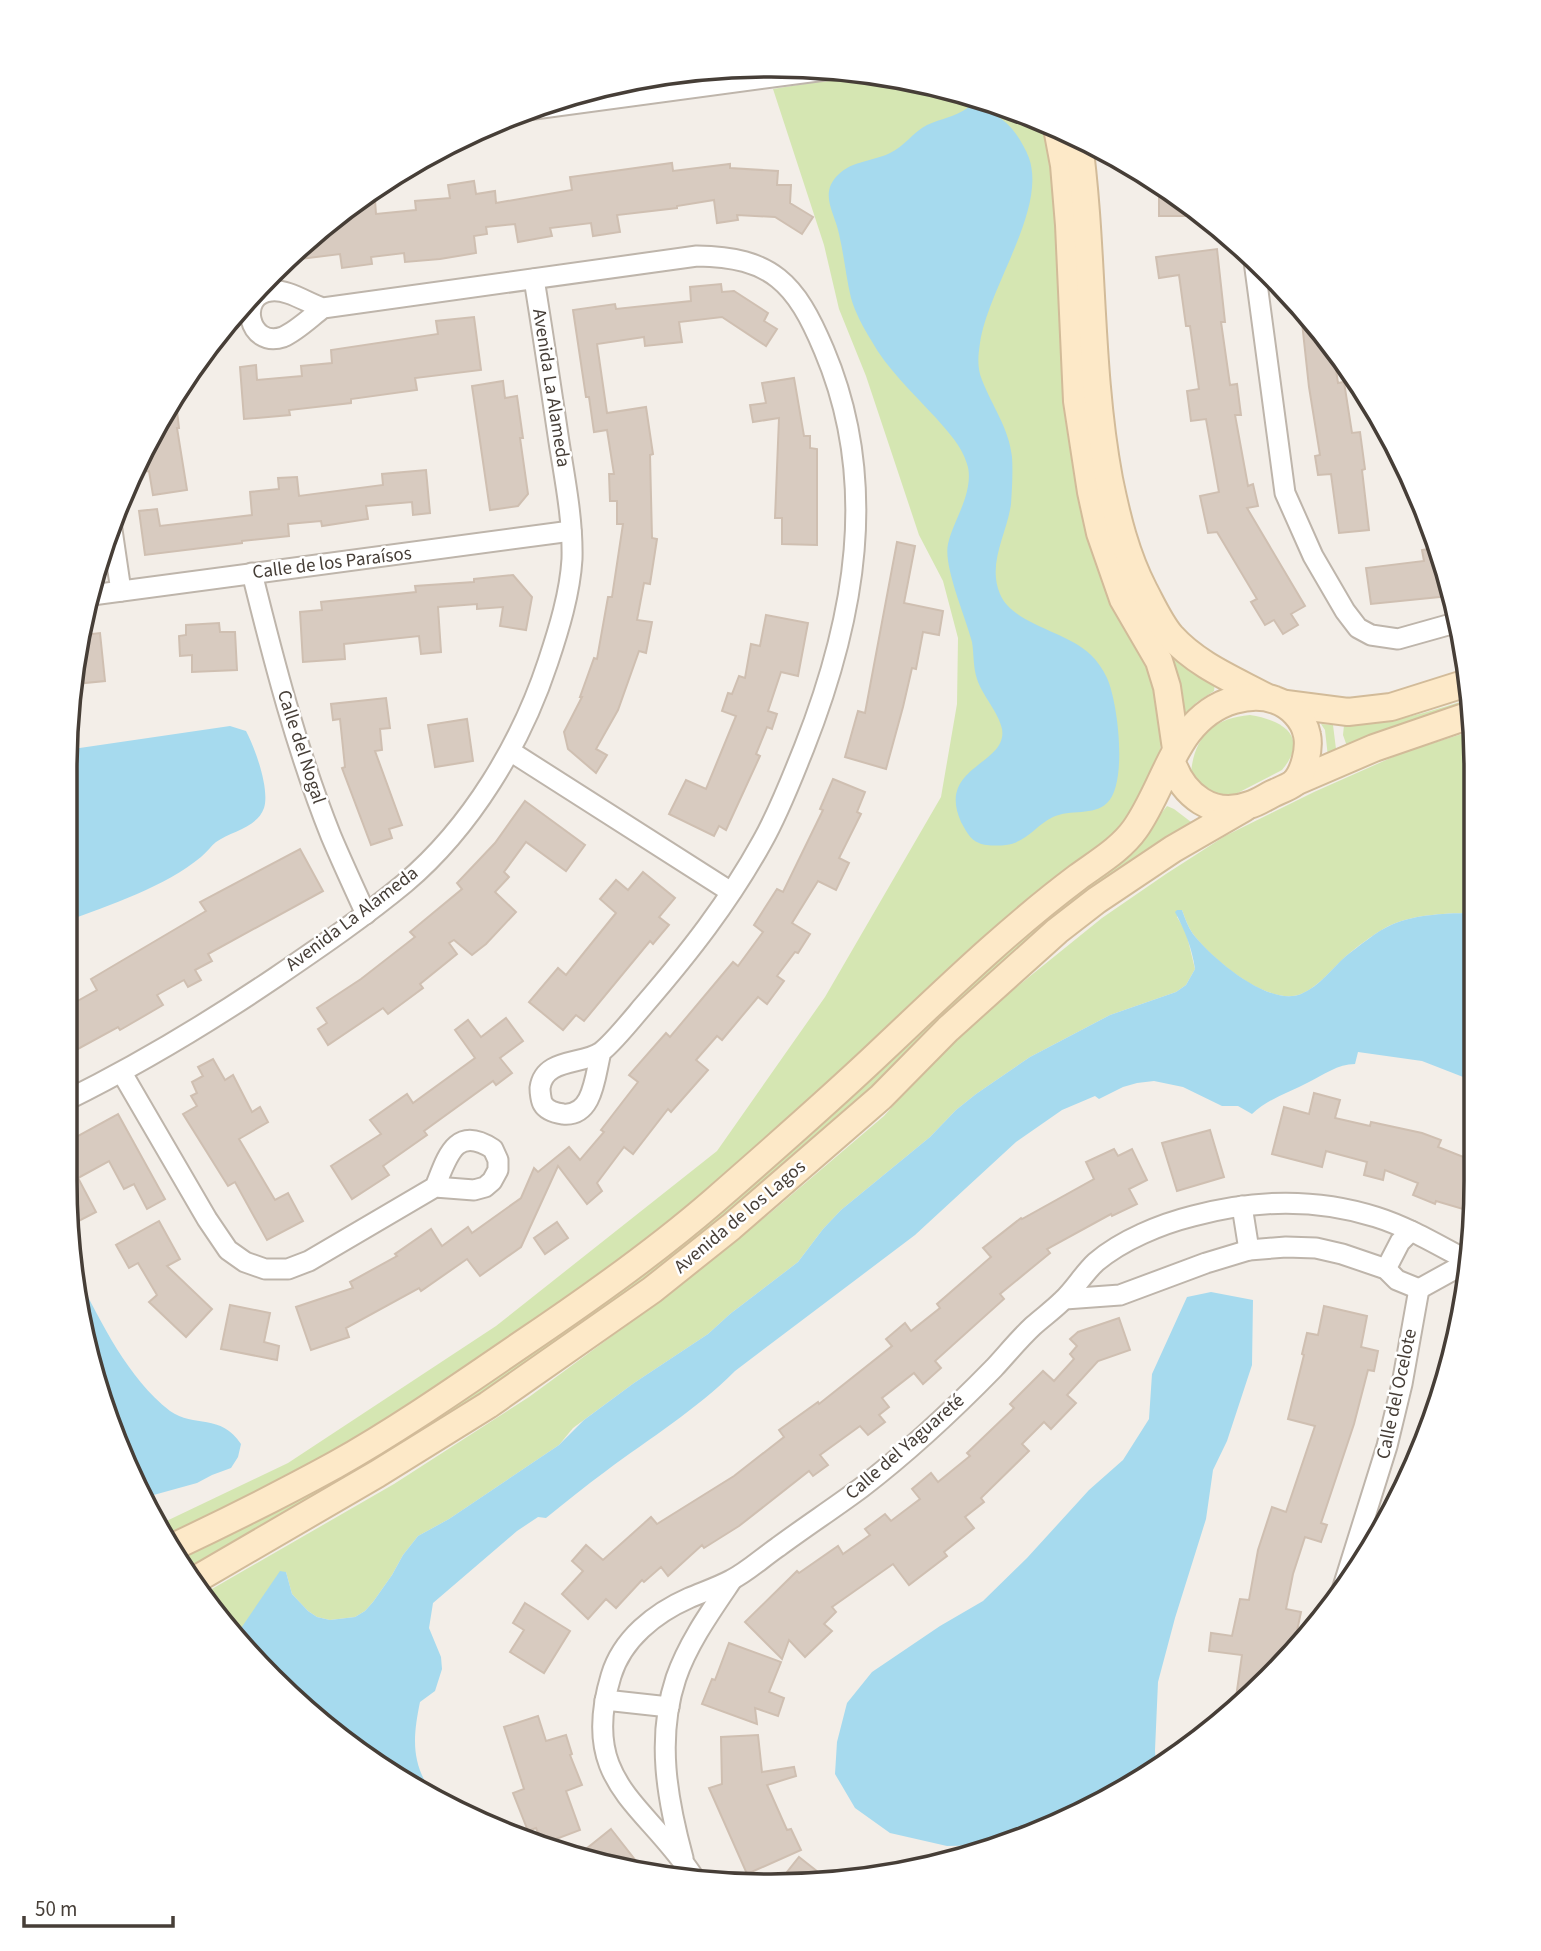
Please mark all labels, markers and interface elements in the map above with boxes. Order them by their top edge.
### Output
street label: Avenida La Alameda [525,307,577,469]
street label: Calle de los Paraísos [251,540,413,586]
street label: Calle del Nogal [270,687,332,808]
street label: Avenida La Alameda [280,860,424,978]
street label: Avenida de los Lagos [668,1154,812,1280]
street label: Calle del Ocelote [1370,1326,1424,1462]
street label: Calle del Yaguareté [840,1388,970,1506]
scale bar [24,1884,173,1928]
text: 50 m [35,1894,77,1924]

